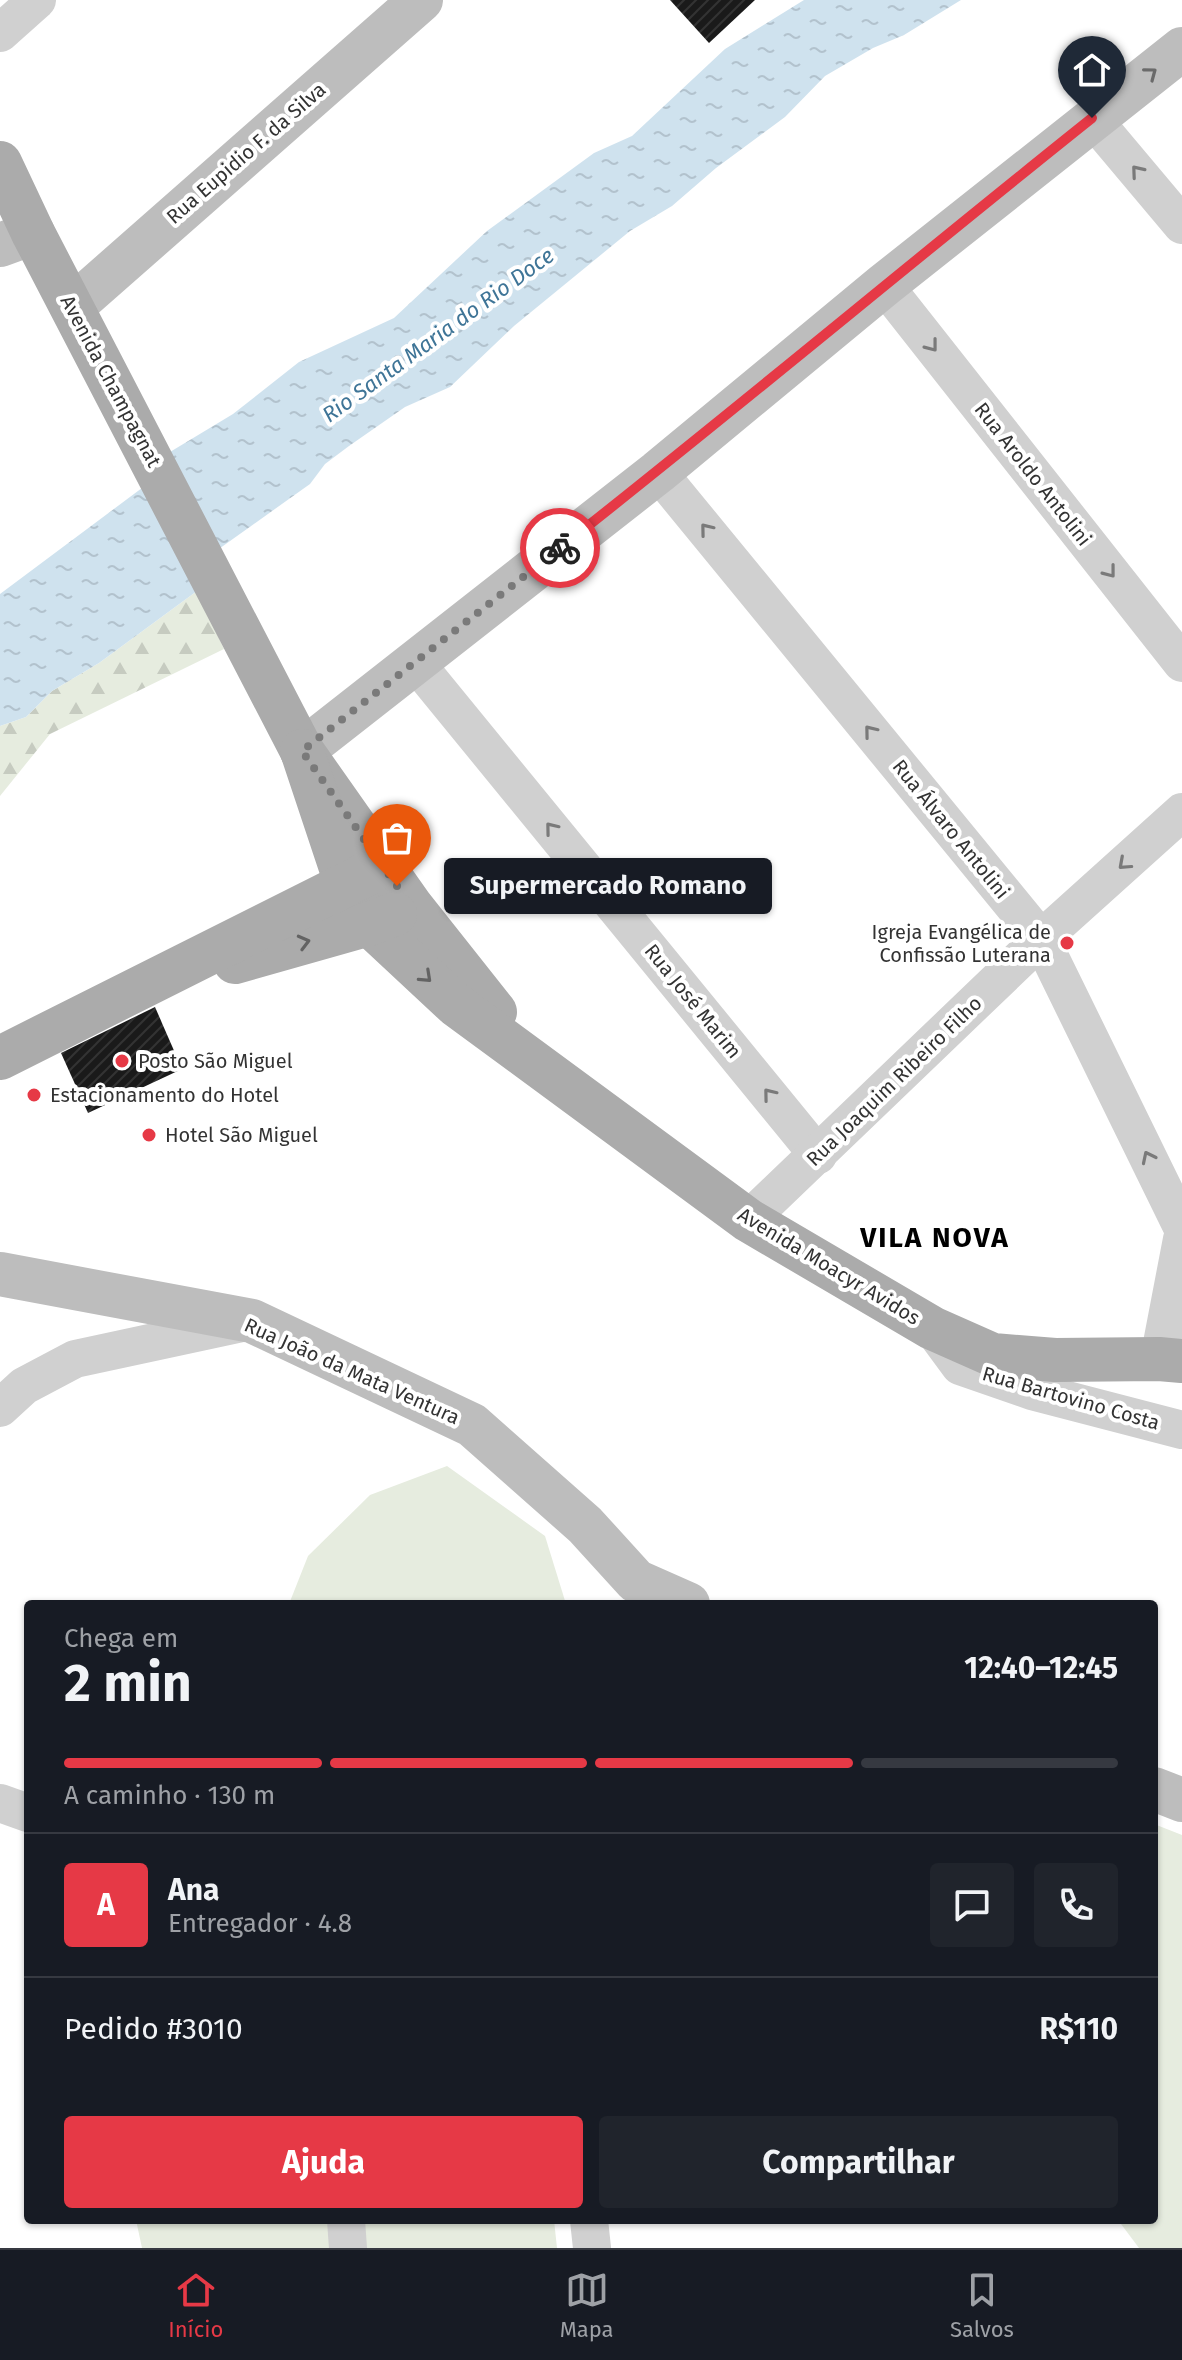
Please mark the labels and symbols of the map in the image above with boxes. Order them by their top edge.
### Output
pin [1058,36,1126,118]
one-way arrow [1142,68,1156,82]
street label: Rua Eupidio F. da Silva [161,77,331,229]
one-way arrow [1132,166,1147,180]
water label: Rio Santa Maria do Rio Doce [317,242,559,428]
street label: Avenida Champagnat [56,291,167,472]
one-way arrow [923,337,937,352]
street label: Rua Aroldo Antolini [970,397,1096,551]
courier [520,508,600,588]
one-way arrow [701,524,715,539]
one-way arrow [1101,563,1115,578]
one-way arrow [865,725,880,740]
street label: Rua Álvaro Antolini [887,755,1015,903]
pin [363,804,431,886]
one-way arrow [546,823,561,837]
one-way arrow [1119,854,1133,869]
callout: Supermercado Romano [445,858,773,914]
place label: Igreja Evangélica de Confissão Luterana [872,920,1051,967]
one-way arrow [297,934,311,951]
marker: Igreja Evangélica de Confissão Luterana [1058,934,1076,952]
street label: Rua José Marim [640,939,746,1063]
one-way arrow [417,968,431,983]
street label: Rua Joaquim Ribeiro Filho [801,991,987,1171]
place label: Posto São Miguel [138,1049,293,1073]
marker: Posto São Miguel [113,1052,131,1070]
place label: Estacionamento do Hotel [50,1083,279,1107]
marker: Estacionamento do Hotel [25,1086,43,1104]
one-way arrow [764,1088,778,1103]
place label: Hotel São Miguel [165,1123,318,1147]
marker: Hotel São Miguel [140,1126,158,1144]
one-way arrow [1142,1150,1158,1165]
street label: Avenida Moacyr Avidos [734,1202,924,1330]
district label: VILA NOVA [859,1221,1010,1254]
street label: Rua João da Mata Ventura [241,1313,463,1429]
street label: Rua Bartovino Costa [980,1361,1162,1435]

